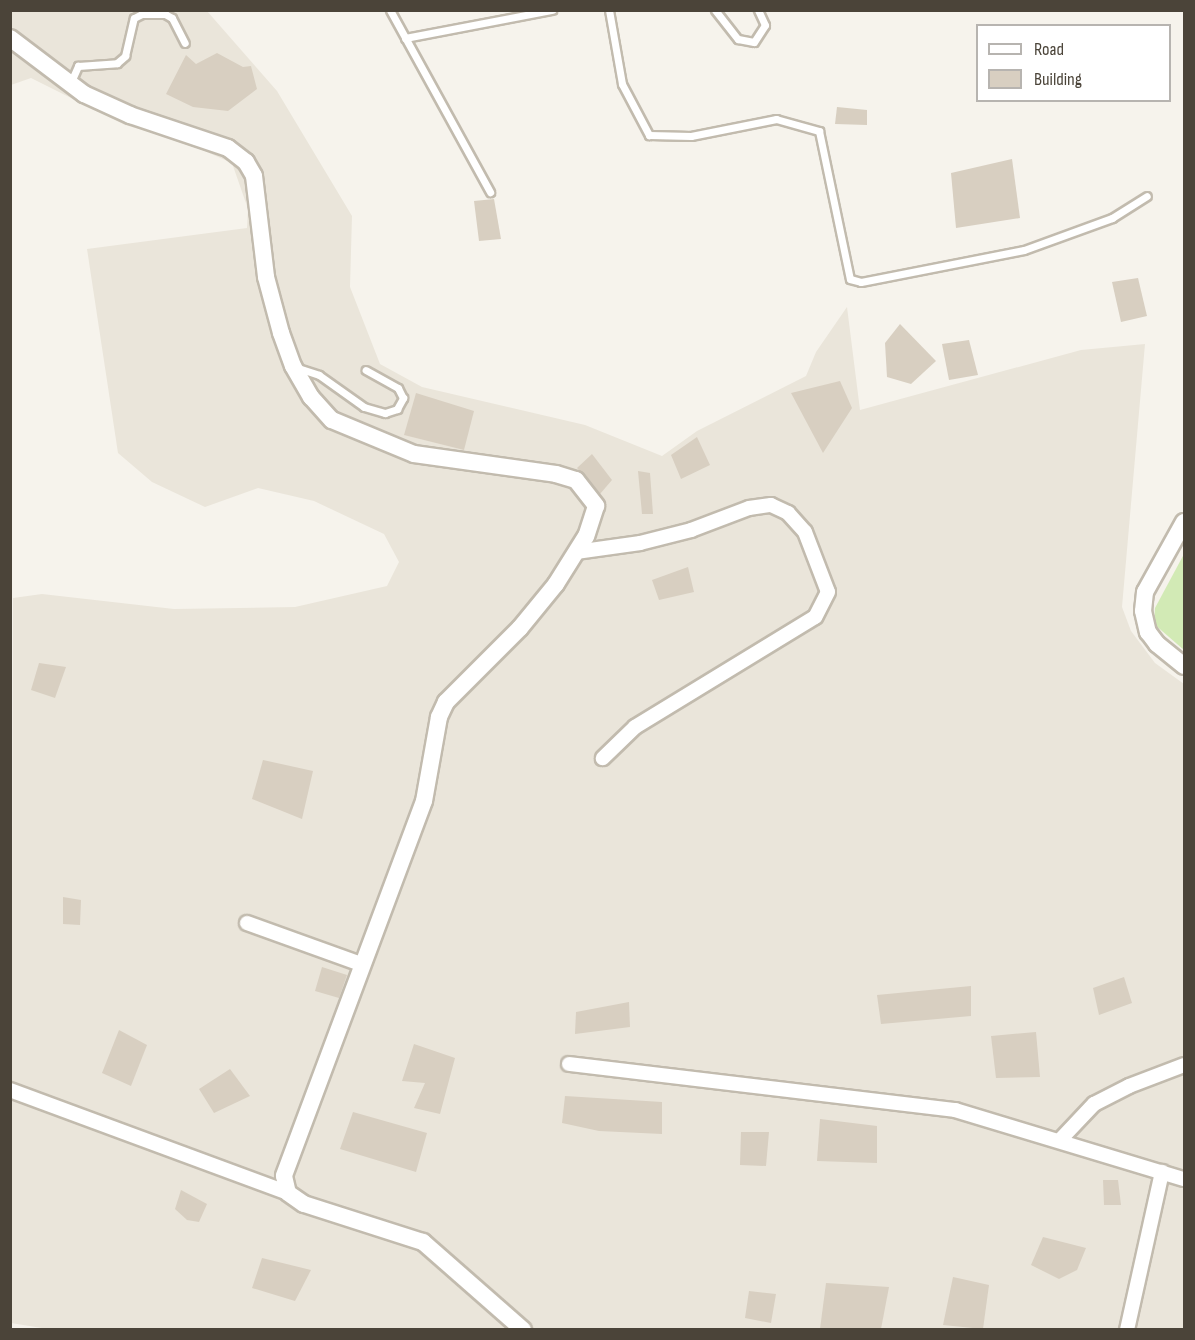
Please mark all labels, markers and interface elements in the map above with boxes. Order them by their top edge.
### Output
legend [976,24,1171,102]
text: Road [1034,39,1064,60]
text: Building [1034,69,1082,90]

